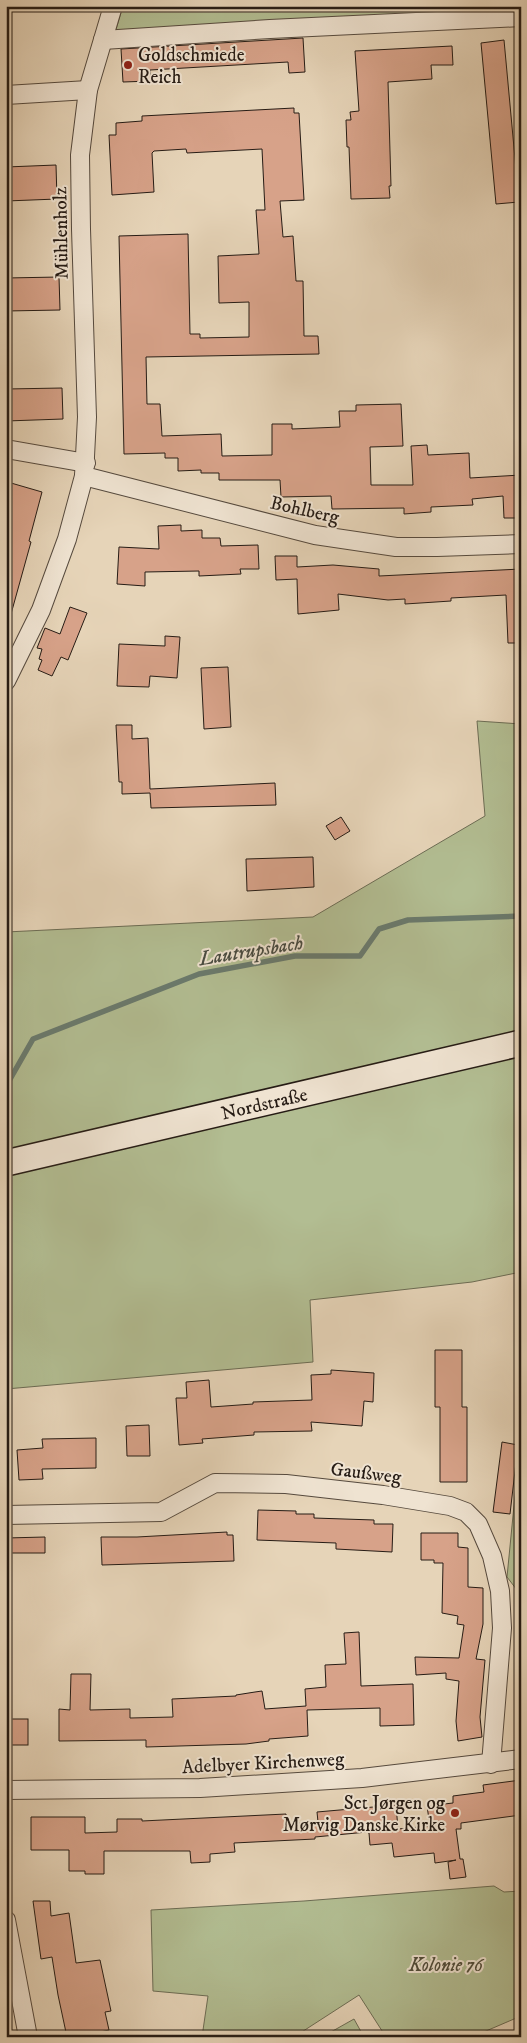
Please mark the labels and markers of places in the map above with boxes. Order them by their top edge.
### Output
place label: Goldschmiede Reich [138,44,245,89]
marker: Goldschmiede Reich [122,59,134,71]
place label: Sct Jørgen og Mørvig Danske Kirke [283,1792,446,1837]
marker: Sct Jørgen og Mørvig Danske Kirke [449,1807,461,1819]

